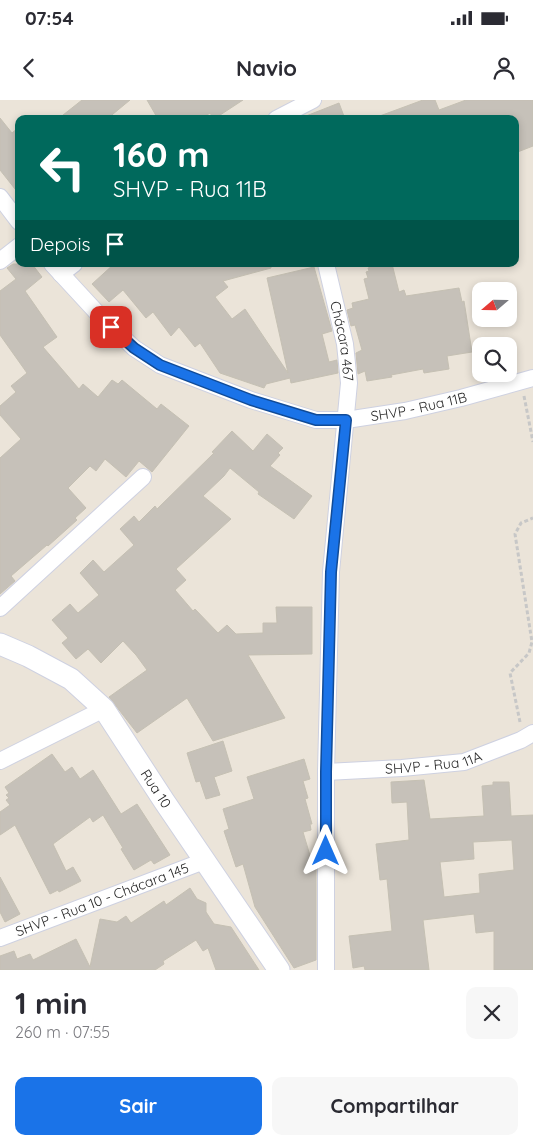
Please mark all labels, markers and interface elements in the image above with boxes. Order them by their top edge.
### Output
text: 07:54 [25,6,74,30]
icon: back [15,54,43,82]
text: Navio [236,54,297,82]
icon: person [490,54,518,82]
text: 160 m [113,132,210,176]
icon: left [30,135,95,200]
text: SHVP - Rua 11B [113,175,267,203]
icon: arrive [101,230,129,258]
text: Depois [30,232,91,256]
north arrow [472,282,518,328]
map controls [472,282,517,382]
street label: Chácara 467 [326,299,358,382]
pin [90,306,132,348]
icon: arrive [97,313,125,341]
button: search [472,337,517,382]
street label: SHVP - Rua 11B [369,388,469,425]
street label: SHVP - Rua 11A [385,747,484,778]
street label: Rua 10 [137,766,175,812]
position arrow [299,824,351,876]
street label: SHVP - Rua 10 - Chácara 145 [13,859,191,940]
text: 1 min [15,984,88,1022]
button: close [466,987,518,1039]
text: 260 m · 07:55 [15,1022,110,1042]
button: Sair [15,1077,262,1135]
button: Compartilhar [272,1077,518,1135]

